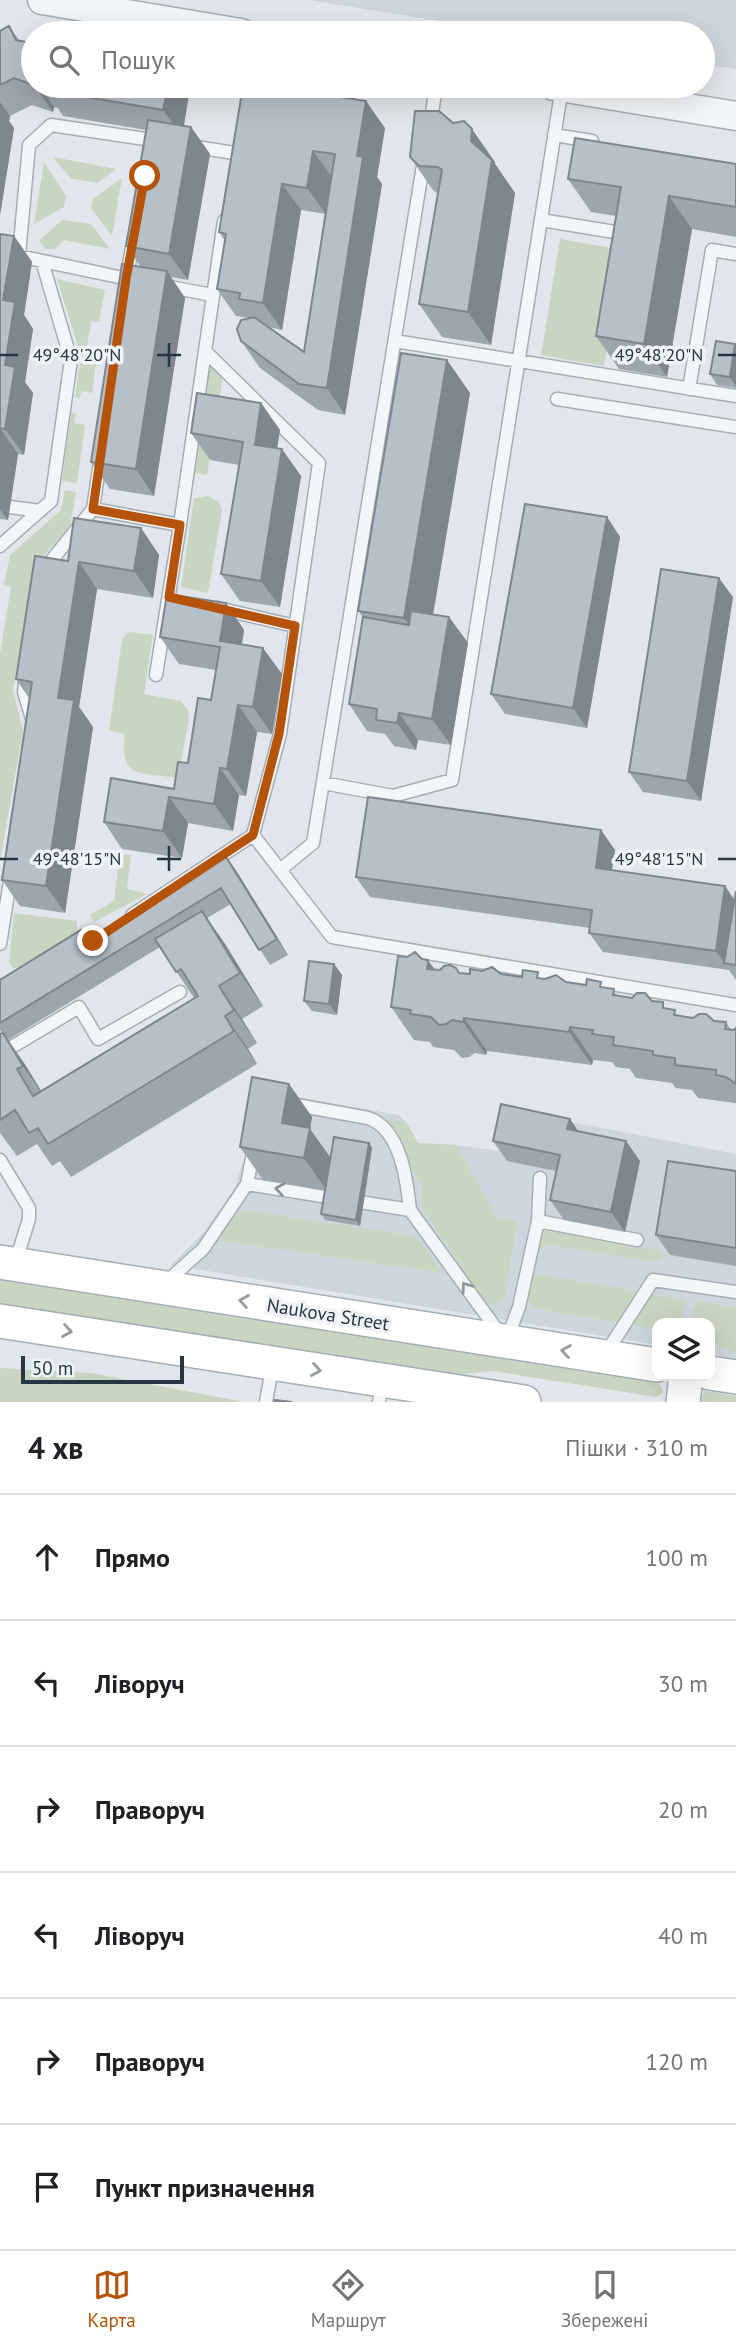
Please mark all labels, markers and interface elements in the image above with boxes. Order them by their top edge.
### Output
search box [21,21,715,98]
icon: search [45,41,83,79]
text: Пошук [101,43,176,76]
route start [129,160,160,191]
text: 49°48'20"N [33,343,121,366]
text: 49°48'20"N [615,343,703,366]
text: 49°48'15"N [33,847,121,870]
text: 49°48'15"N [615,847,703,870]
route end [77,925,108,956]
one-way arrow [274,1182,286,1197]
one-way arrow [462,1282,474,1295]
street label: Naukova Street [265,1292,391,1336]
one-way arrow [238,1294,250,1309]
map controls [652,1318,715,1381]
button: layers [652,1318,715,1381]
one-way arrow [62,1323,73,1338]
one-way arrow [560,1344,571,1359]
scale bar [21,1353,184,1385]
text: 50 m [32,1356,73,1380]
one-way arrow [311,1362,322,1377]
text: 4 хв [28,1428,84,1467]
text: Пішки · 310 m [565,1433,708,1462]
icon: ahead [28,1538,66,1576]
text: Прямо [95,1541,170,1574]
text: 100 m [646,1543,708,1572]
icon: left [28,1664,66,1702]
text: Ліворуч [95,1667,185,1700]
text: 30 m [658,1669,708,1698]
icon: right [28,1790,66,1828]
text: Праворуч [95,1793,205,1826]
text: 20 m [658,1795,708,1824]
icon: left [28,1916,66,1954]
text: Ліворуч [95,1919,185,1952]
text: 40 m [658,1921,708,1950]
icon: right [28,2042,66,2080]
text: Праворуч [95,2045,205,2078]
text: 120 m [646,2047,708,2076]
icon: arrive [28,2168,66,2206]
text: Пункт призначення [95,2171,315,2204]
tab: Карта [88,2266,136,2332]
tab: Маршрут [311,2266,386,2332]
tab: Збережені [561,2266,648,2332]

